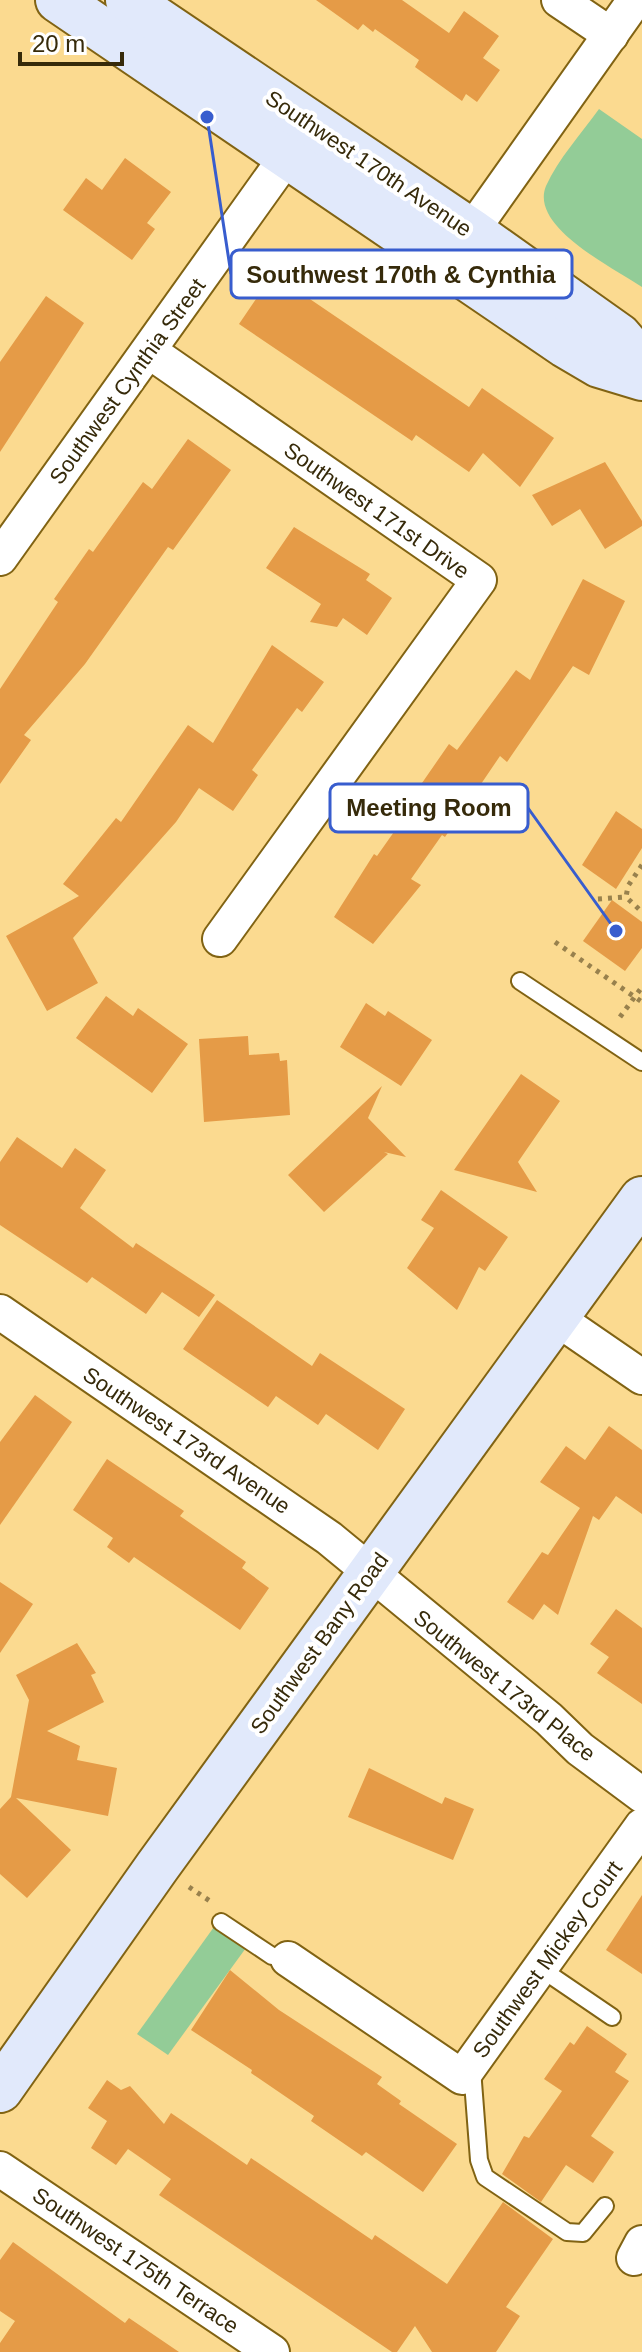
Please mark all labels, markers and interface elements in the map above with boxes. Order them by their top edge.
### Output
scale bar [20,16,122,66]
text: 20 m [32,30,85,57]
street label: Southwest 170th Avenue [261,85,476,242]
callout: Southwest 170th & Cynthia [231,250,572,298]
text: Southwest 170th & Cynthia [246,261,556,288]
street label: Southwest Cynthia Street [44,274,210,489]
street label: Southwest 171st Drive [279,437,474,584]
callout: Meeting Room [330,784,528,832]
text: Meeting Room [346,794,512,821]
street label: Southwest 173rd Avenue [78,1362,295,1519]
street label: Southwest Bany Road [245,1548,393,1739]
street label: Southwest 173rd Place [409,1604,600,1766]
street label: Southwest Mickey Court [468,1856,627,2063]
street label: Southwest 175th Terrace [28,2182,243,2339]

